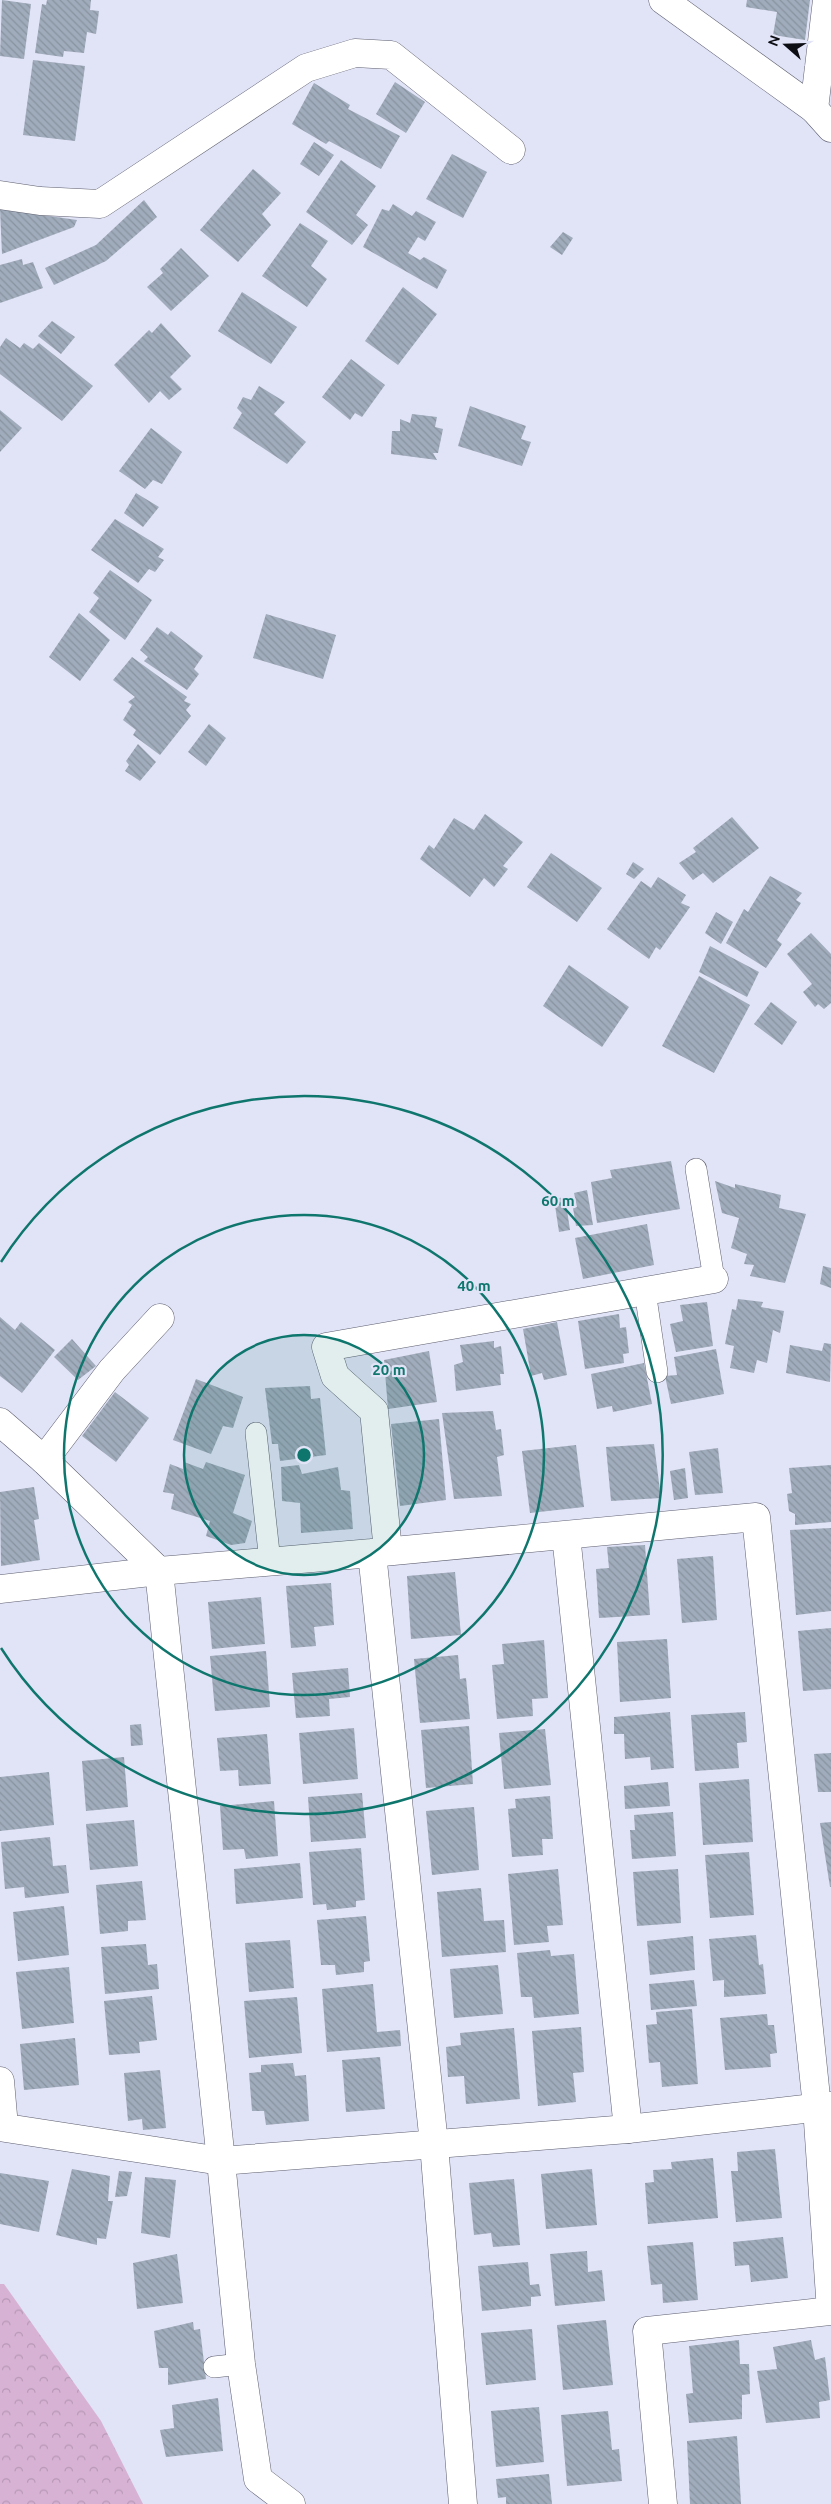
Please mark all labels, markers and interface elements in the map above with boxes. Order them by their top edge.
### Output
north arrow [761,20,811,70]
text: N [764,33,783,48]
text: 60 m [541,1192,575,1209]
text: 40 m [457,1277,491,1294]
text: 20 m [372,1361,406,1378]
centre of rings [295,1446,313,1464]

